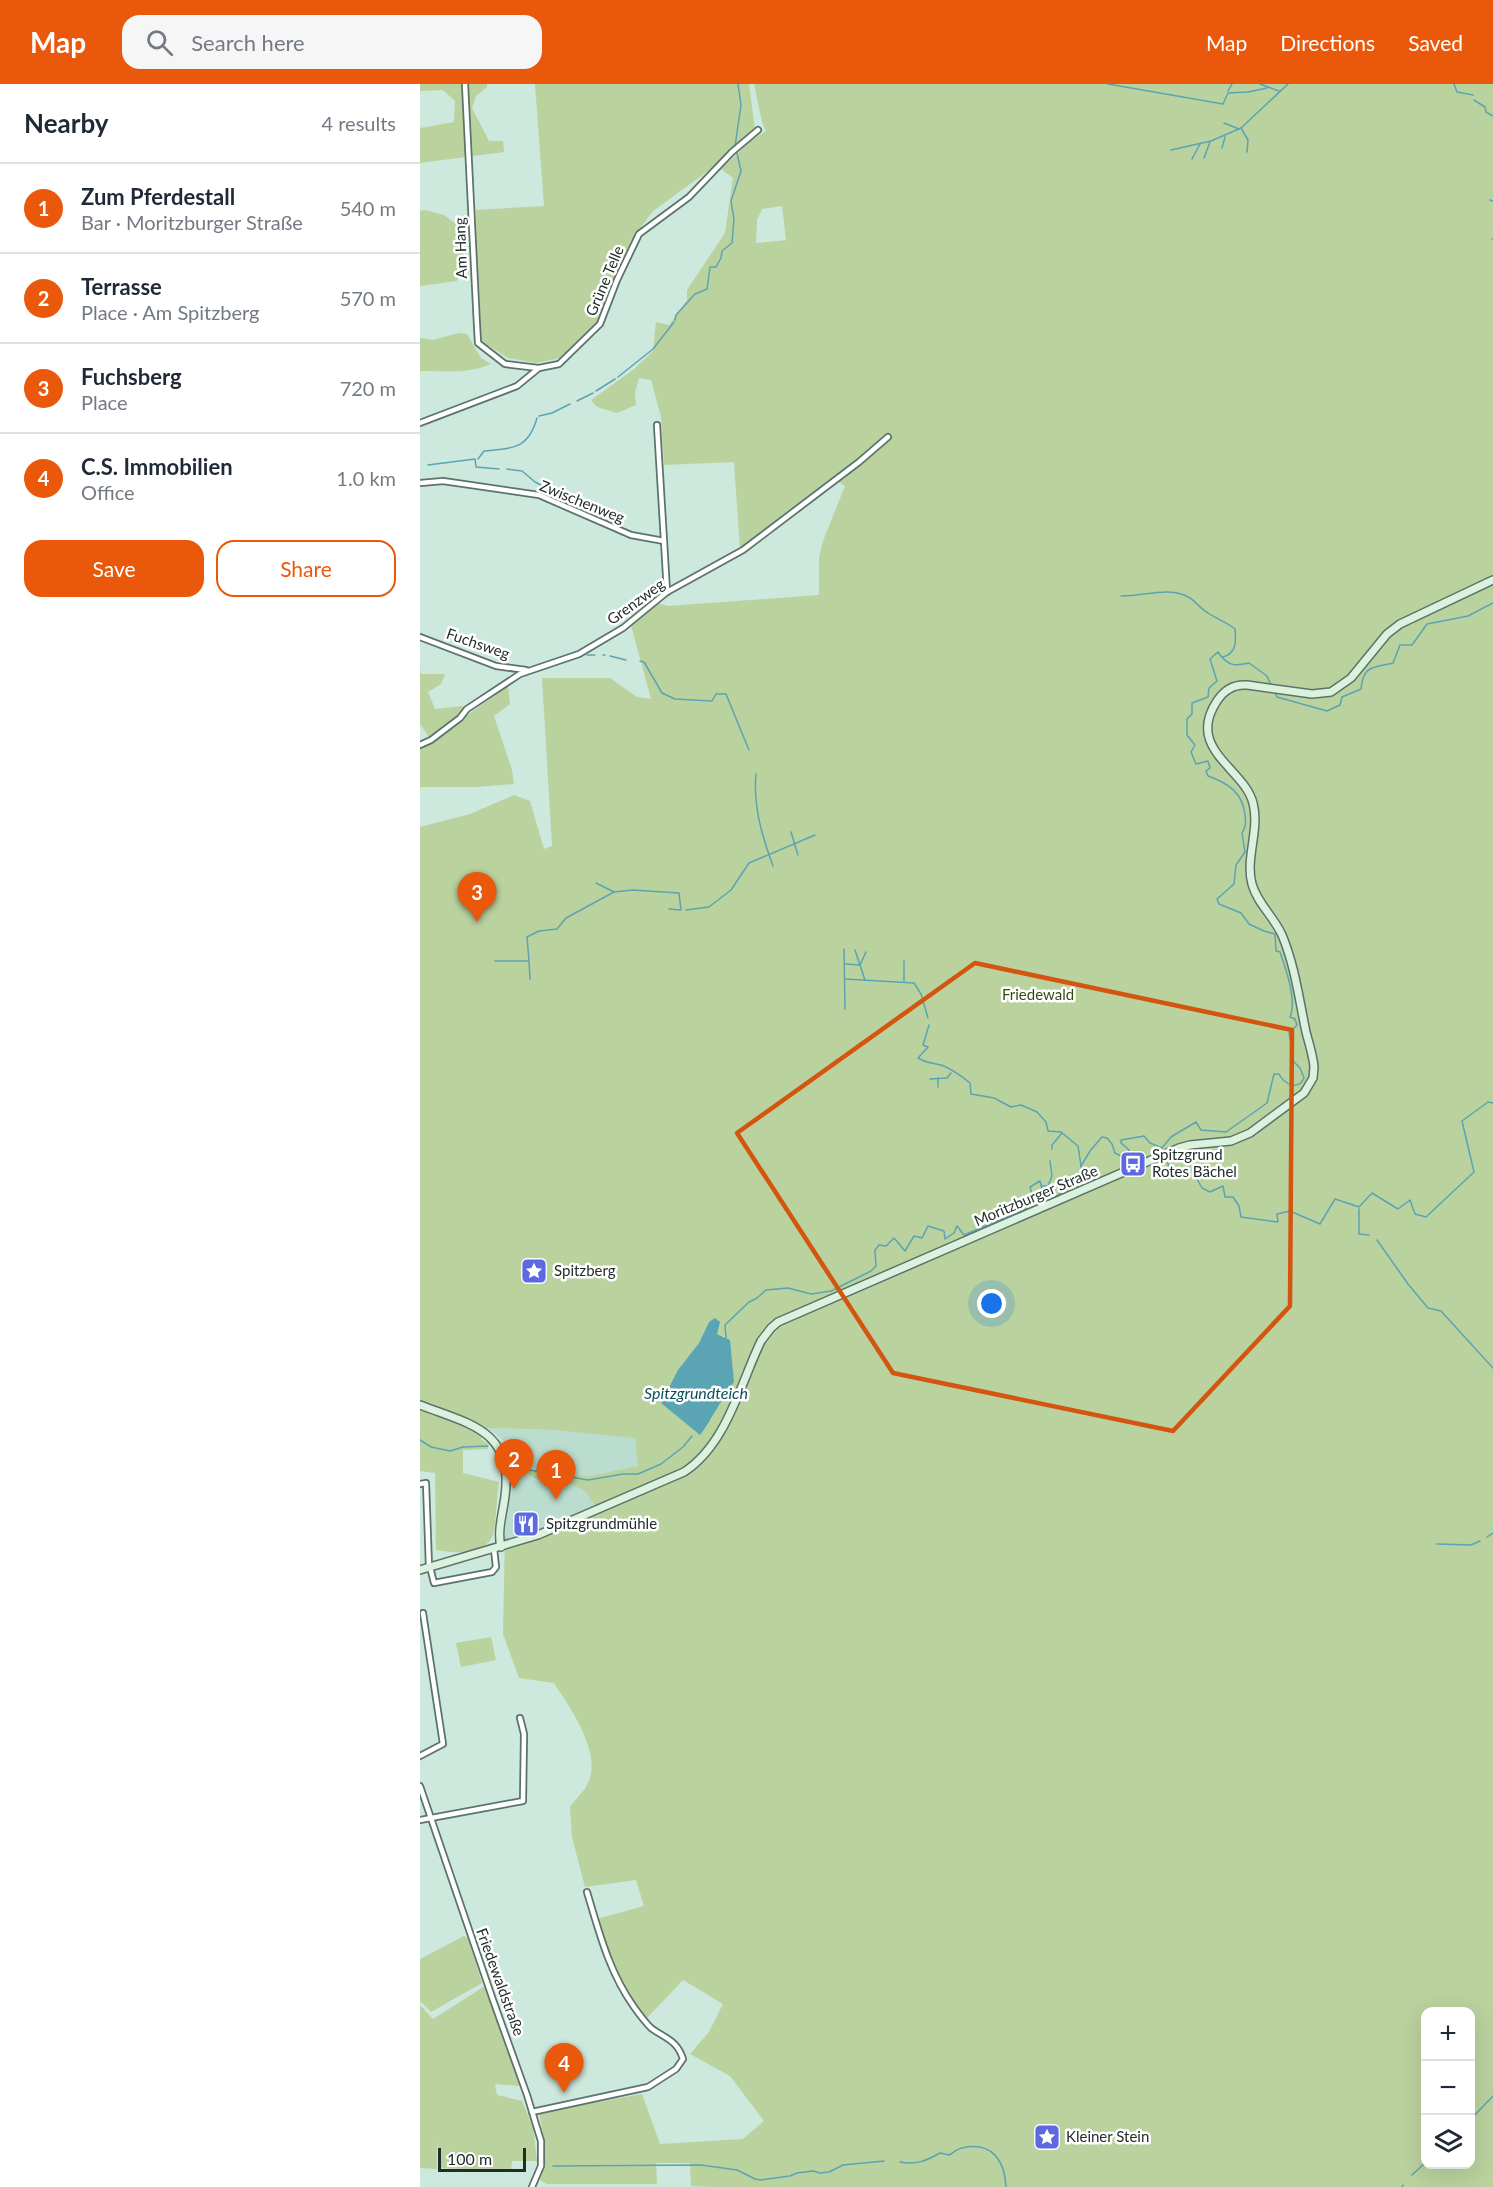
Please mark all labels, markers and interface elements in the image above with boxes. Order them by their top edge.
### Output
search box [122,15,542,69]
text: Map [30,25,86,59]
icon: search [143,26,176,59]
text: Search here [191,29,305,56]
text: Map [1206,30,1247,55]
text: Directions [1280,30,1375,55]
text: Saved [1408,30,1463,55]
text: Nearby [24,107,109,139]
text: 4 results [321,111,396,135]
text: Zum Pferdestall [81,183,235,210]
text: 1 [38,196,49,220]
text: 540 m [340,196,396,220]
text: Bar · Moritzburger Straße [81,210,303,234]
street label: Am Hang [450,217,470,279]
street label: Grüne Telle [581,243,627,318]
text: Terrasse [81,273,162,300]
text: 2 [38,286,49,310]
text: 570 m [340,286,396,310]
text: Place · Am Spitzberg [81,300,259,324]
text: Fuchsberg [81,363,182,390]
text: 3 [38,376,49,400]
text: 720 m [340,376,396,400]
text: Place [81,390,128,414]
text: C.S. Immobilien [81,453,233,480]
text: 4 [38,466,49,490]
text: 1.0 km [336,466,396,490]
street label: Zwischenweg [537,476,628,526]
text: Office [81,480,135,504]
button: Save [24,540,204,597]
button: Share [216,540,396,597]
street label: Grenzweg [603,574,668,628]
street label: Fuchsweg [444,624,513,662]
pin: 3 [458,872,496,922]
park label: Friedewald [1002,985,1074,1003]
place label: Spitzgrund Rotes Bächel [1152,1145,1237,1180]
bus stop icon: Spitzgrund Rotes Bächel [1118,1149,1148,1179]
street label: Moritzburger Straße [971,1161,1100,1229]
place icon: Spitzberg [519,1256,549,1286]
place label: Spitzberg [554,1261,616,1279]
your location [977,1289,1006,1318]
water label: Spitzgrundteich [644,1383,748,1402]
pin: 2 [494,1440,533,1489]
pin: 1 [536,1450,576,1500]
restaurant icon: Spitzgrundmühle [511,1509,541,1539]
place label: Spitzgrundmühle [546,1514,657,1532]
street label: Friedewaldstraße [473,1925,529,2038]
map controls [1421,2007,1475,2169]
button: + [1421,2007,1475,2061]
pin: 4 [544,2044,584,2093]
button: − [1421,2061,1475,2115]
button: layers [1421,2115,1475,2169]
place icon: Kleiner Stein [1032,2122,1062,2152]
place label: Kleiner Stein [1066,2127,1149,2145]
scale bar [438,2145,526,2172]
text: 100 m [447,2149,492,2168]

